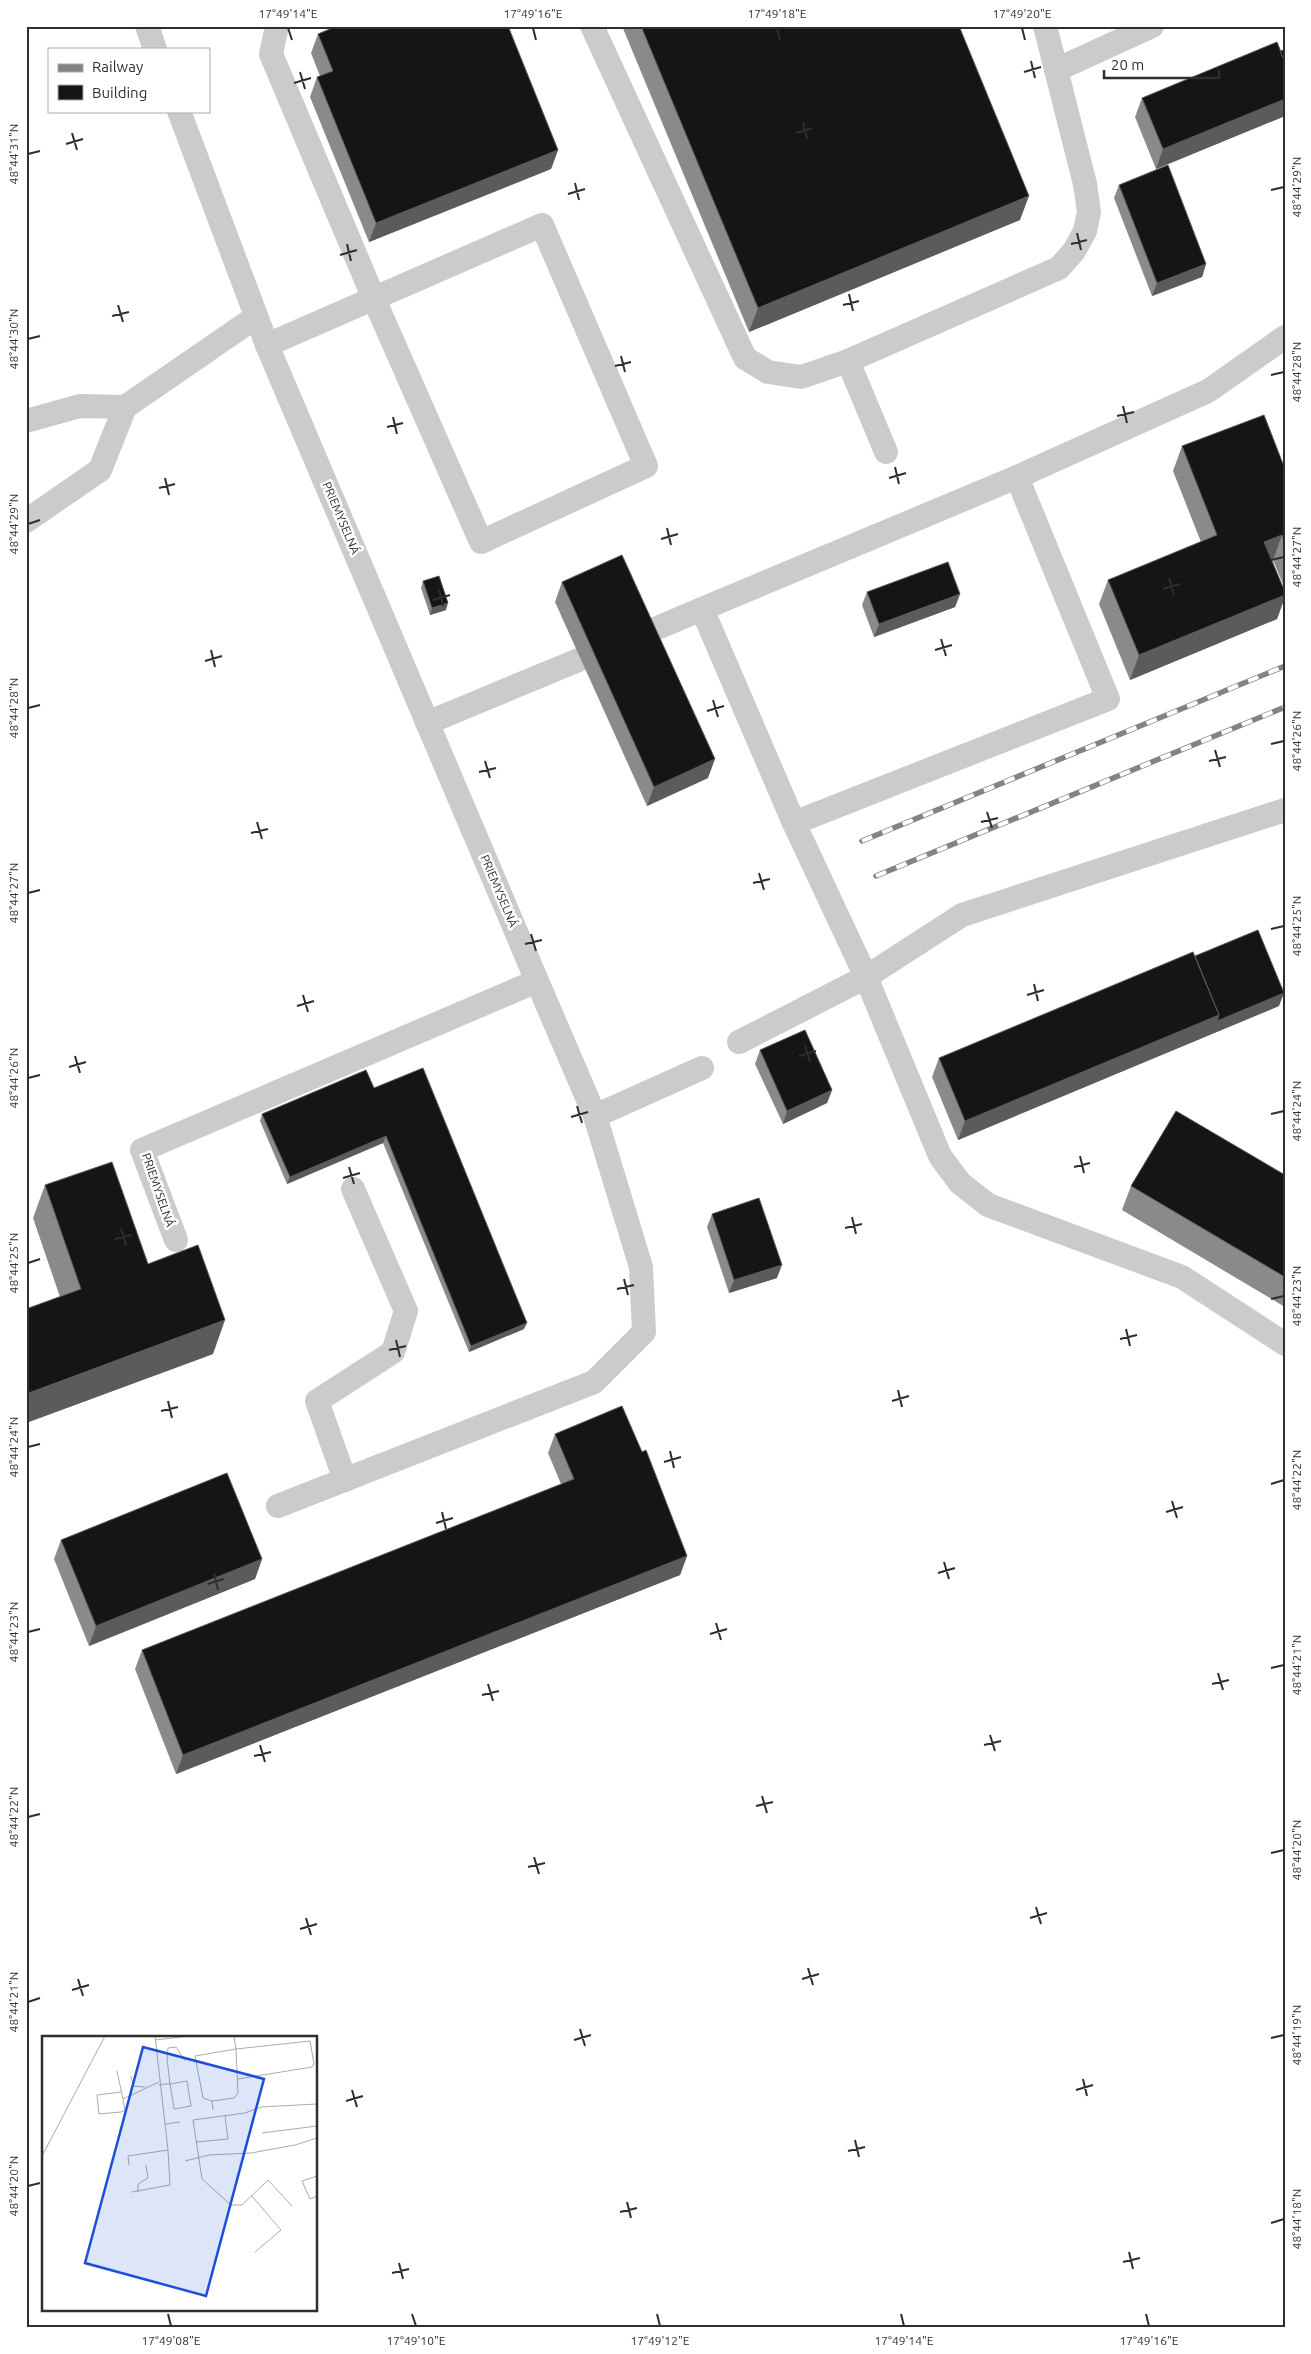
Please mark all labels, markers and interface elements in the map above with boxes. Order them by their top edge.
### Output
text: 17°49'14"E [259,7,318,20]
text: 17°49'16"E [504,7,563,20]
text: 17°49'18"E [748,7,807,20]
text: 17°49'20"E [993,7,1052,20]
legend [48,48,210,112]
scale bar [1104,48,1218,80]
text: 20 m [1111,56,1144,73]
text: Railway [92,58,143,75]
text: Building [92,84,147,101]
text: 48°44'31"N [7,124,20,184]
text: 48°44'29"N [1290,157,1303,217]
text: 48°44'30"N [7,309,20,369]
text: 48°44'28"N [1290,342,1303,402]
street label: PRIEMYSELNÁ [320,480,363,556]
text: 48°44'29"N [7,494,20,554]
text: 48°44'27"N [1290,527,1303,587]
text: 48°44'28"N [7,678,20,738]
text: 48°44'26"N [1290,711,1303,771]
street label: PRIEMYSELNÁ [478,853,521,929]
text: 48°44'27"N [7,863,20,923]
text: 48°44'25"N [1290,896,1303,956]
text: 48°44'26"N [7,1048,20,1108]
text: 48°44'24"N [1290,1081,1303,1141]
street label: PRIEMYSELNÁ [140,1151,177,1229]
text: 48°44'25"N [7,1233,20,1293]
text: 48°44'23"N [1290,1266,1303,1326]
text: 48°44'24"N [7,1417,20,1477]
text: 48°44'22"N [1290,1450,1303,1510]
text: 48°44'23"N [7,1602,20,1662]
text: 48°44'21"N [1290,1635,1303,1695]
text: 48°44'22"N [7,1787,20,1847]
text: 48°44'20"N [1290,1820,1303,1880]
text: 48°44'21"N [7,1972,20,2032]
text: 48°44'19"N [1290,2005,1303,2065]
inset map [42,2036,318,2312]
text: 48°44'20"N [7,2156,20,2216]
text: 48°44'18"N [1290,2189,1303,2249]
text: 17°49'08"E [142,2334,201,2347]
text: 17°49'10"E [387,2334,446,2347]
text: 17°49'12"E [631,2334,690,2347]
text: 17°49'14"E [875,2334,934,2347]
text: 17°49'16"E [1120,2334,1179,2347]

